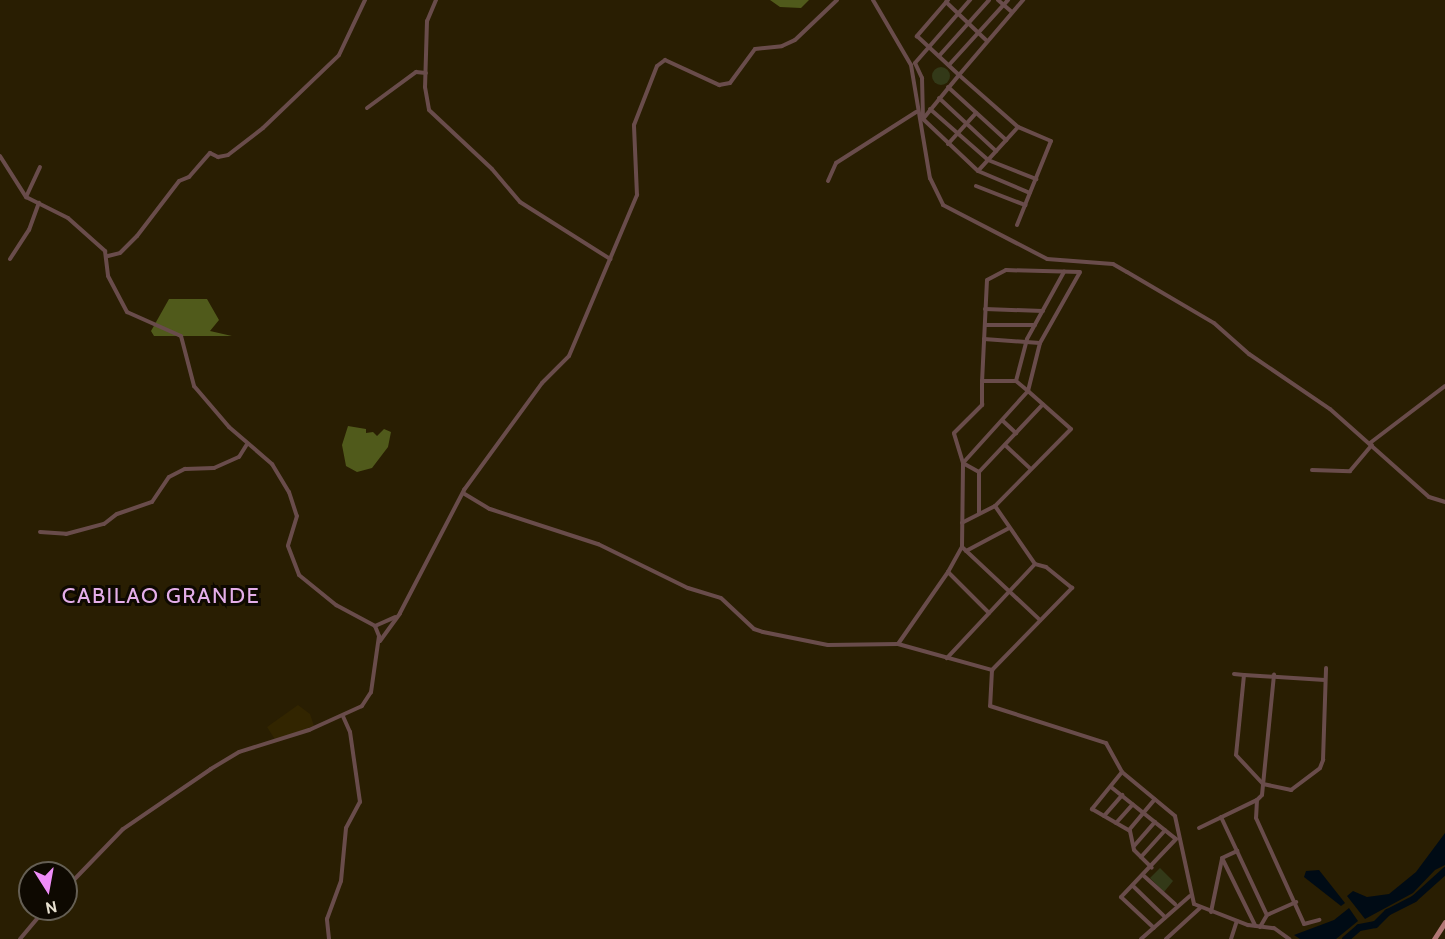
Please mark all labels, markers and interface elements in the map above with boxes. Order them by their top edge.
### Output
district label: CABILAO GRANDE [62,583,260,609]
north arrow [18,861,78,921]
text: N [44,897,59,918]

